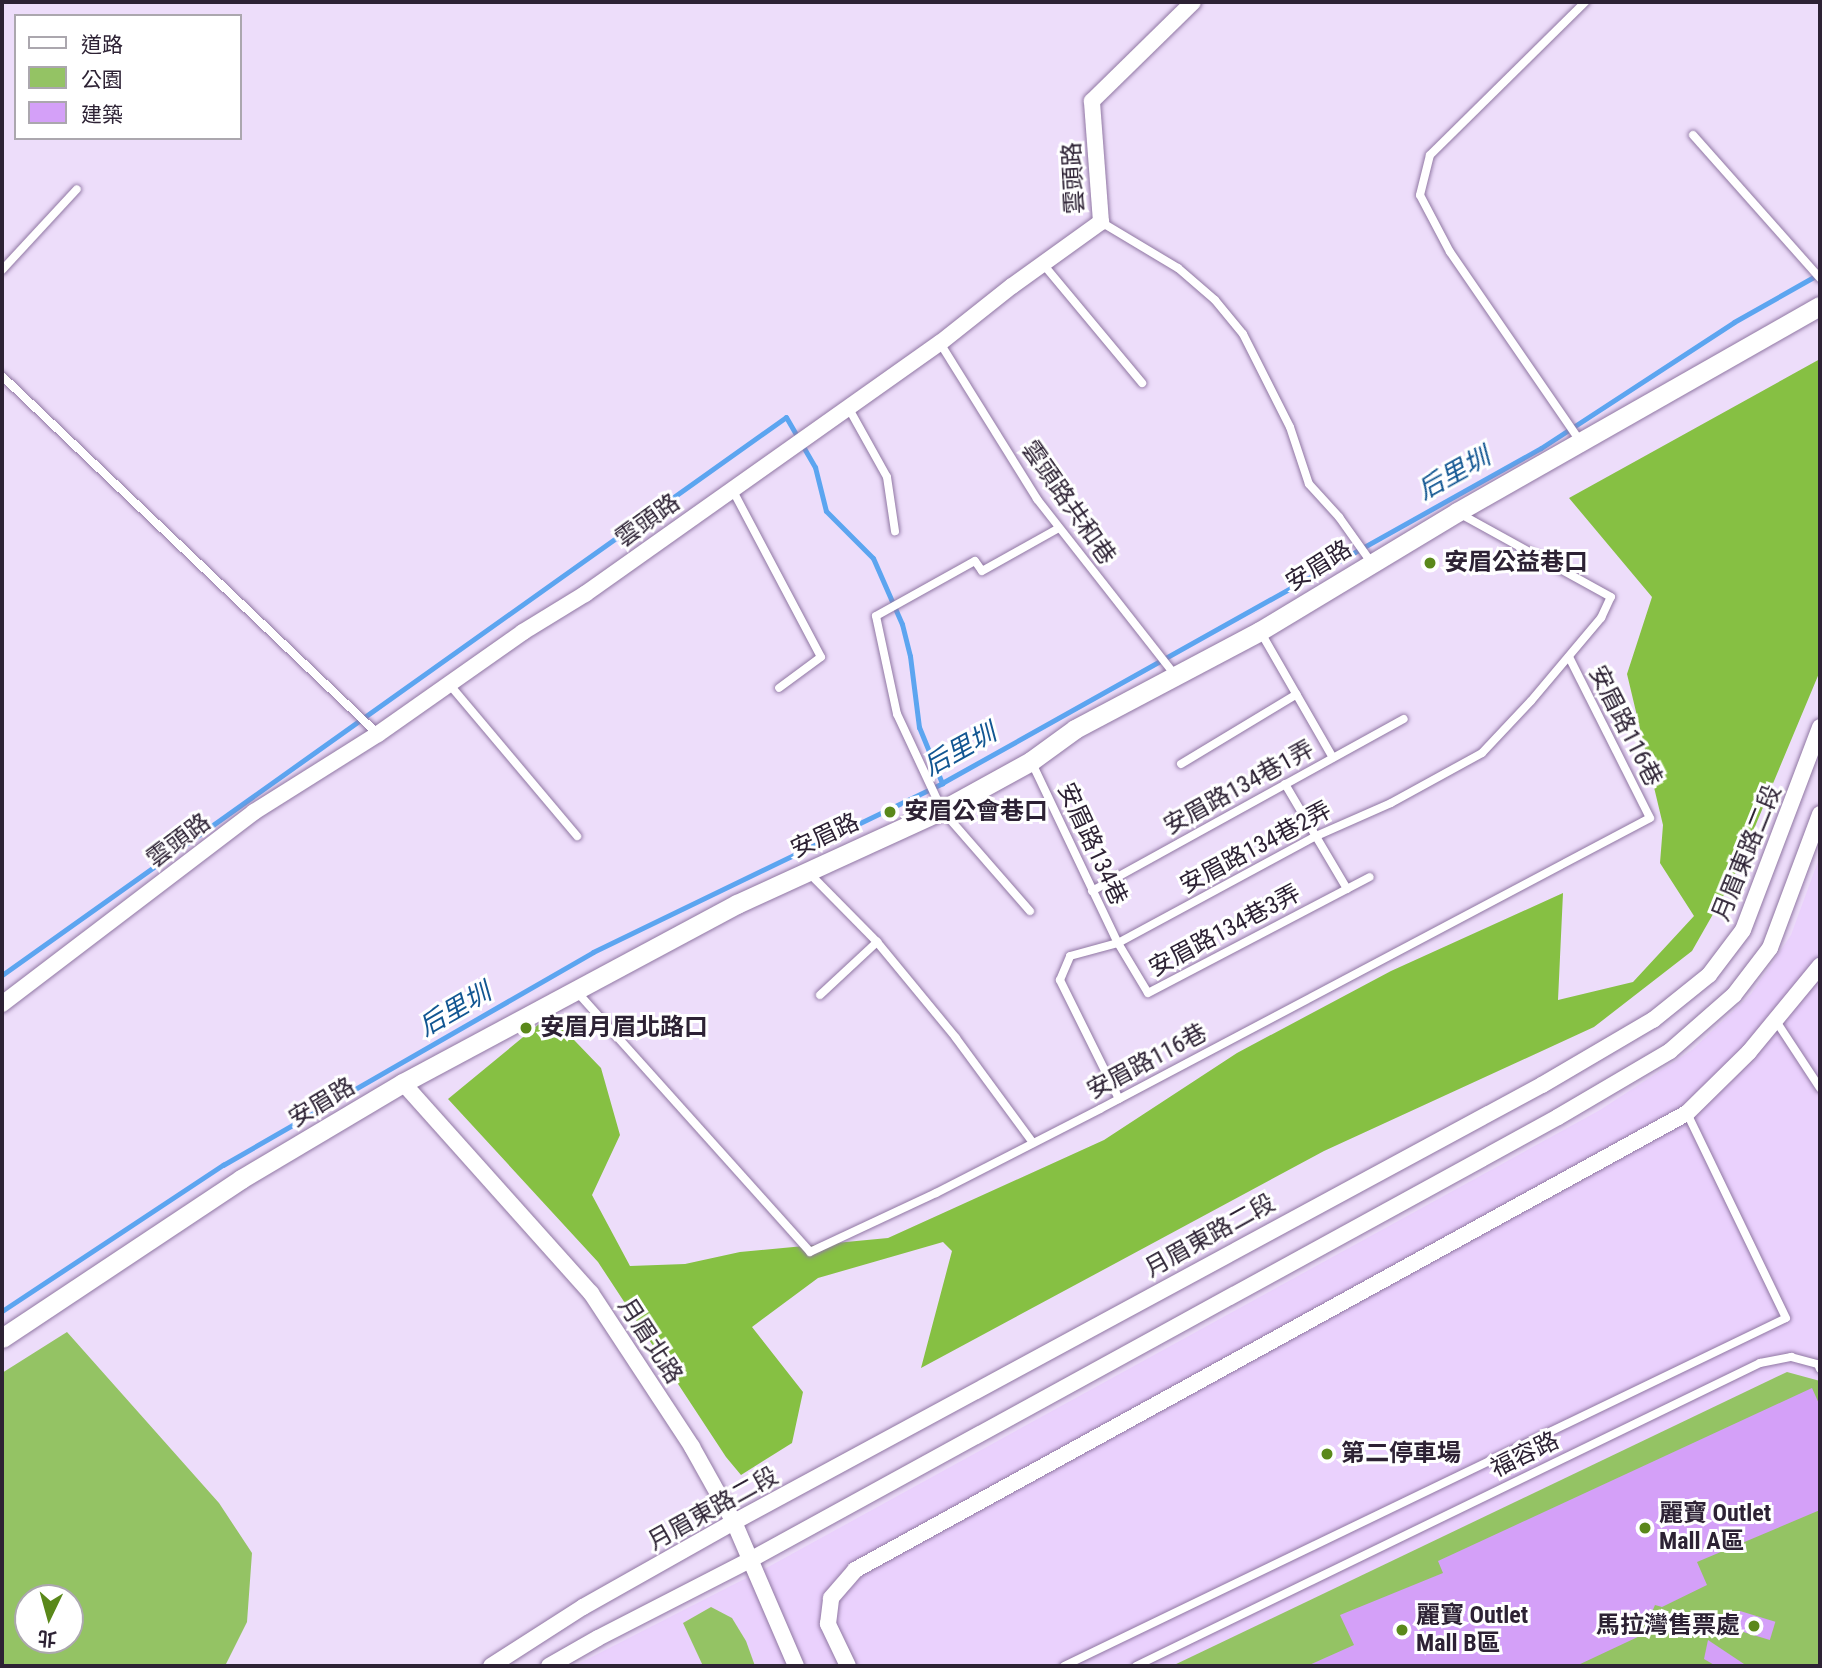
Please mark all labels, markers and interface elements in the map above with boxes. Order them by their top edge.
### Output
legend [14,14,242,140]
text: 道路 [81,33,123,57]
text: 公園 [81,68,123,92]
text: 建築 [81,103,123,127]
street label: 雲頭路 [1058,141,1090,215]
street label: 雲頭路共和巷 [1015,436,1121,570]
water label: 后里圳 [1412,441,1496,507]
street label: 雲頭路 [610,488,686,554]
street label: 安眉路 [1281,535,1357,597]
place label: 安眉公益巷口 [1444,549,1588,577]
marker: 安眉公益巷口 [1422,555,1438,571]
street label: 安眉路116巷 [1582,661,1668,791]
water label: 后里圳 [918,717,1002,783]
street label: 安眉路134巷1弄 [1159,735,1319,841]
street label: 安眉路134巷 [1051,778,1133,910]
street label: 月眉東路二段 [1707,781,1787,925]
street label: 安眉路134巷2弄 [1175,796,1337,900]
place label: 安眉公會巷口 [904,798,1048,826]
marker: 安眉公會巷口 [882,804,898,820]
street label: 雲頭路 [142,808,216,874]
street label: 安眉路 [786,808,864,864]
street label: 安眉路134巷3弄 [1144,879,1306,983]
water label: 后里圳 [413,977,497,1043]
place label: 安眉月眉北路口 [540,1014,708,1042]
street label: 安眉路116巷 [1082,1018,1212,1106]
marker: 安眉月眉北路口 [518,1020,534,1036]
street label: 安眉路 [284,1072,360,1134]
street label: 月眉東路二段 [1140,1188,1280,1284]
street label: 月眉北路 [612,1293,688,1389]
street label: 福容路 [1486,1426,1564,1484]
place label: 第二停車場 [1341,1440,1461,1468]
marker: 第二停車場 [1319,1446,1335,1462]
street label: 月眉東路二段 [643,1461,783,1557]
place label: 麗寶 Outlet Mall A區 [1659,1500,1771,1556]
marker: 麗寶 Outlet Mall A區 [1637,1520,1653,1536]
north arrow [14,1584,84,1654]
place label: 麗寶 Outlet Mall B區 [1416,1602,1528,1658]
place label: 馬拉灣售票處 [1596,1612,1740,1640]
marker: 馬拉灣售票處 [1746,1618,1762,1634]
marker: 麗寶 Outlet Mall B區 [1394,1622,1410,1638]
text: 北 [37,1626,58,1651]

